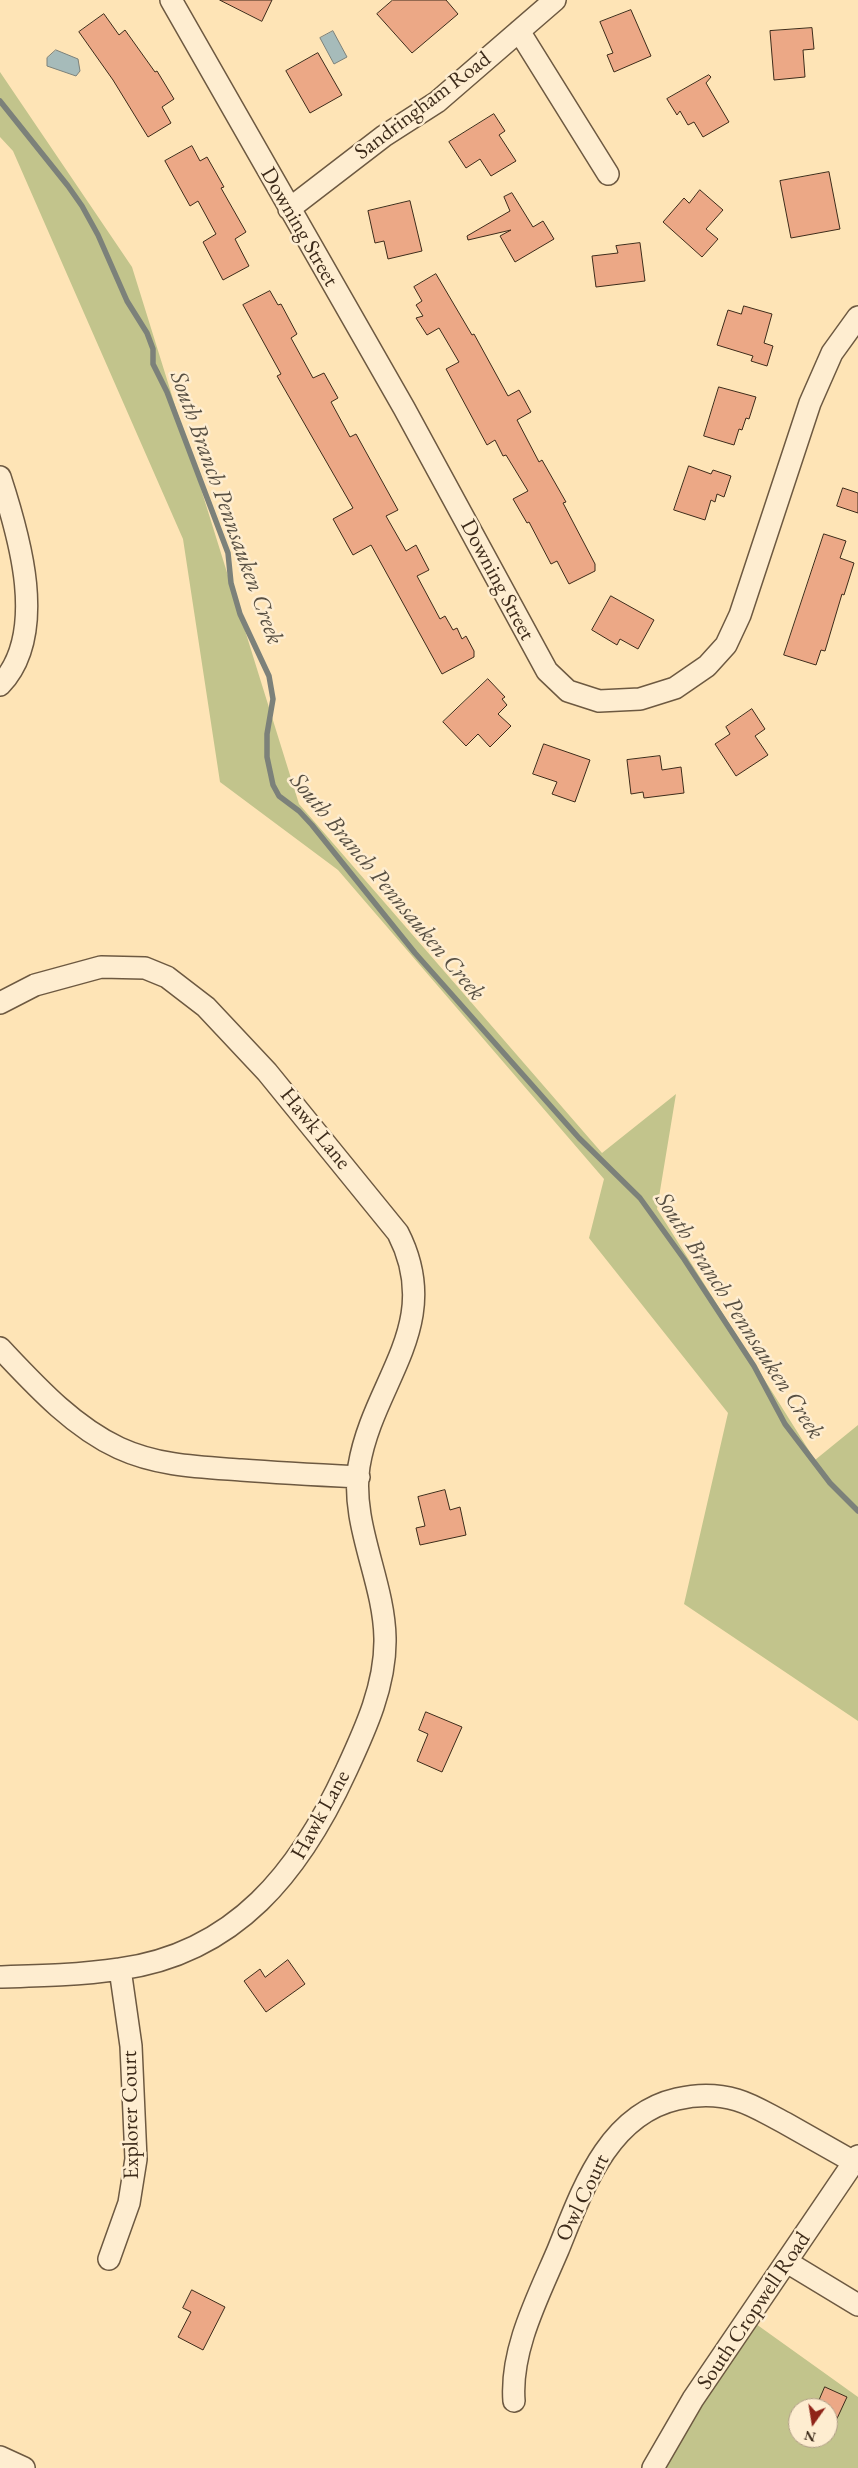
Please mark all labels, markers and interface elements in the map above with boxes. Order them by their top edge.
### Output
street label: Sandringham Road [350,46,496,166]
street label: Downing Street [254,163,344,291]
water label: South Branch Pennsauken Creek [163,367,289,649]
street label: Downing Street [454,515,540,645]
water label: South Branch Pennsauken Creek [283,767,491,1007]
street label: Hawk Lane [274,1083,356,1175]
water label: South Branch Pennsauken Creek [648,1187,830,1445]
street label: Hawk Lane [286,1766,356,1864]
street label: Explorer Court [117,2050,145,2180]
street label: Owl Court [551,2150,615,2246]
street label: South Cropwell Road [691,2227,817,2395]
north arrow [788,2398,838,2448]
text: N [802,2427,817,2447]

